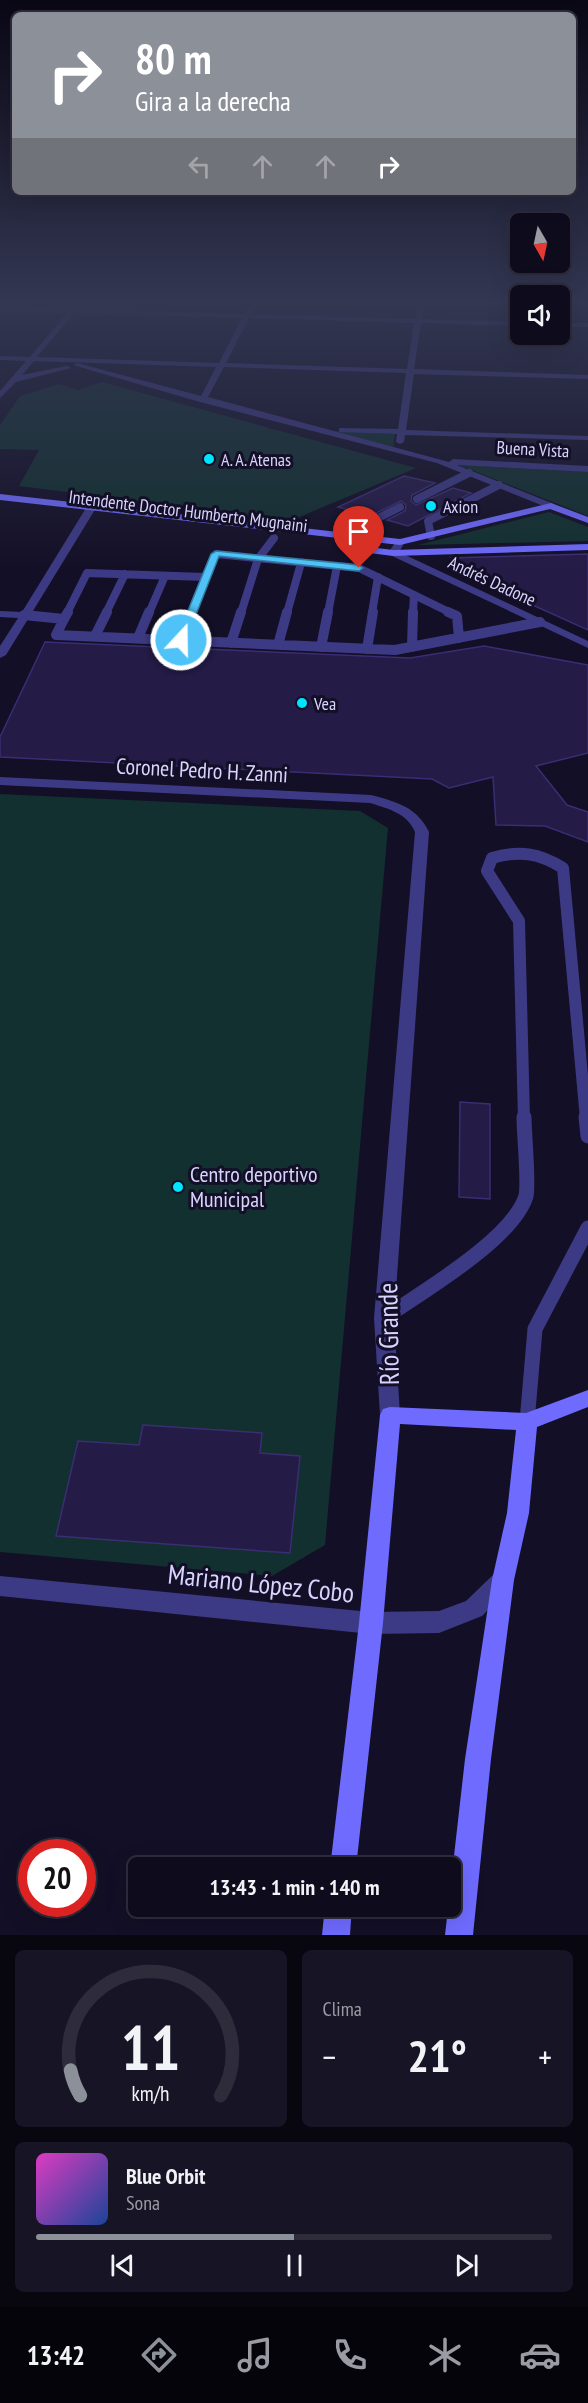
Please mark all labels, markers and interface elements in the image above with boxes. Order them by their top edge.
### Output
text: 80 m [135,31,212,86]
icon: right [36,36,114,114]
text: Gira a la derecha [135,84,291,118]
icon: left [183,150,216,183]
icon: ahead [246,150,279,183]
icon: ahead [309,150,342,183]
icon: right [372,150,405,183]
north arrow [510,213,570,273]
map controls [510,213,570,345]
button: sound [510,285,570,345]
street label: Buena Vista [496,436,570,462]
place label: A. A. Atenas [221,448,291,471]
marker: A. A. Atenas [202,452,216,466]
street label: Intendente Doctor Humberto Mugnaini [67,485,309,537]
place label: Axion [443,495,478,518]
marker: Axion [424,499,438,513]
pin [333,506,384,568]
icon: arrive [342,515,375,548]
street label: Andrés Dadone [445,551,539,611]
position arrow [149,608,213,672]
place label: Vea [313,692,336,715]
marker: Vea [295,696,309,710]
street label: Coronel Pedro H. Zanni [115,752,289,788]
place label: Centro deportivo Municipal [190,1160,318,1213]
marker: Centro deportivo Municipal [171,1180,185,1194]
street label: Río Grande [370,1283,406,1385]
street label: Mariano López Cobo [166,1556,356,1610]
speed limit sign: 20 [18,1839,96,1917]
text: 13:43 · 1 min · 140 m [209,1873,380,1901]
text: Clima [323,1996,362,2022]
text: 11 [121,2006,181,2087]
text: 21° [408,2026,467,2084]
text: − [323,2035,336,2078]
text: + [538,2035,552,2078]
text: km/h [132,2079,170,2107]
text: Blue Orbit [126,2162,205,2190]
text: Sona [126,2190,160,2216]
icon: previous [106,2249,139,2282]
icon: pause [278,2249,311,2282]
icon: next [450,2249,483,2282]
icon: directions [138,2334,180,2376]
icon: music [234,2334,276,2376]
icon: phone [329,2334,371,2376]
icon: climate [424,2334,466,2376]
icon: car [519,2334,561,2376]
text: 13:42 [27,2338,85,2372]

